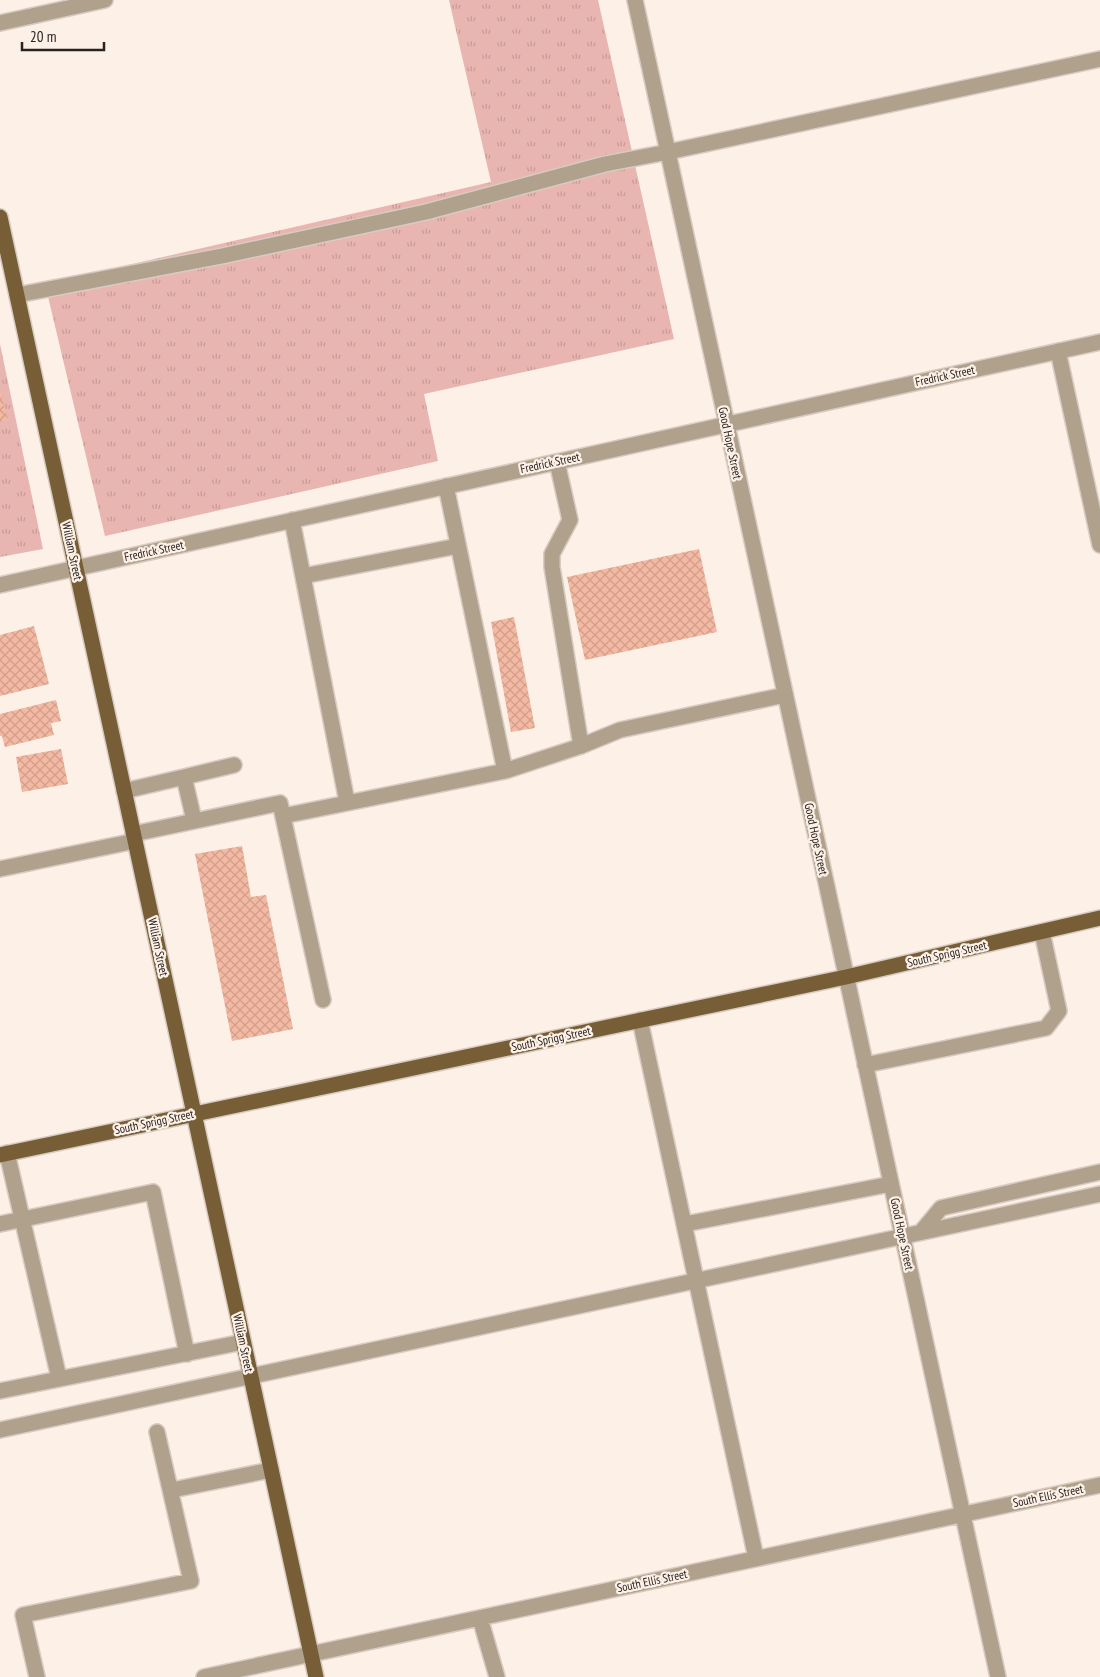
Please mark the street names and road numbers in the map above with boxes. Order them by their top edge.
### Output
street label: Fredrick Street [914,362,977,389]
street label: Good Hope Street [716,406,746,481]
street label: Fredrick Street [519,449,582,476]
street label: William Street [59,521,86,582]
street label: Fredrick Street [123,537,186,564]
street label: Good Hope Street [802,802,832,877]
street label: William Street [145,917,172,978]
street label: South Sprigg Street [906,937,989,970]
street label: South Sprigg Street [510,1023,593,1054]
street label: South Sprigg Street [113,1106,196,1137]
street label: Good Hope Street [888,1197,918,1272]
street label: William Street [230,1313,257,1374]
street label: South Ellis Street [1011,1481,1085,1510]
street label: South Ellis Street [615,1566,689,1595]

